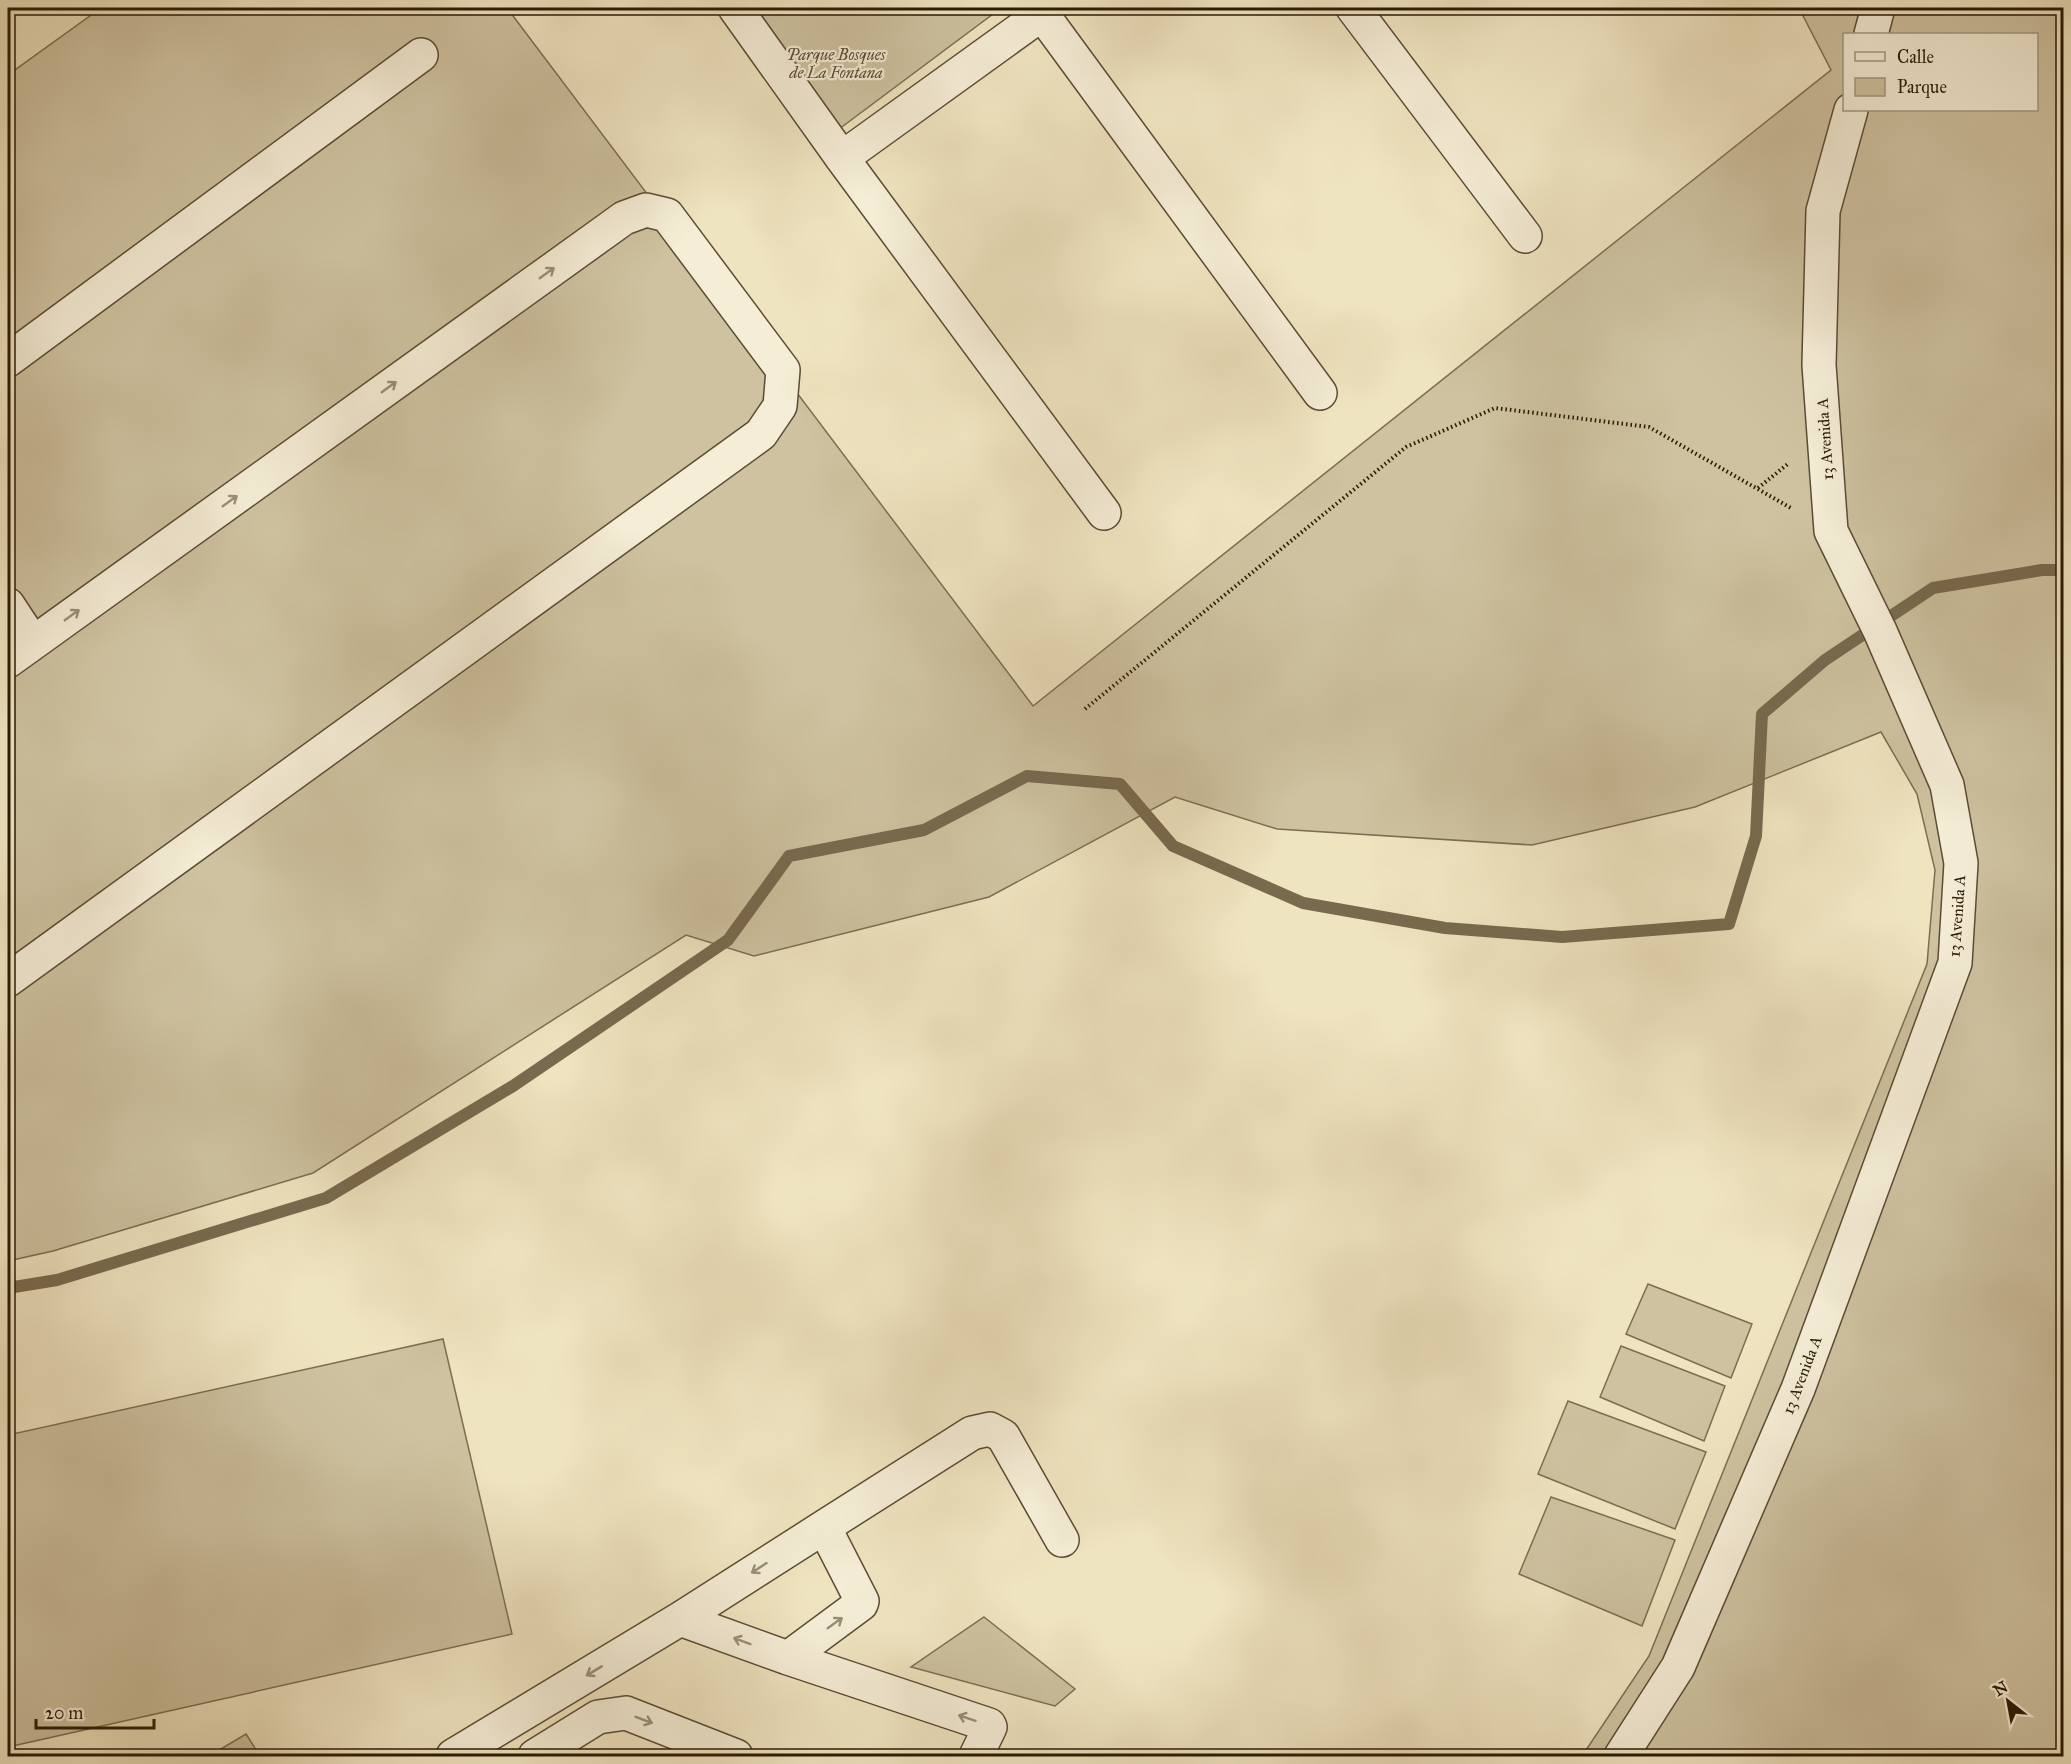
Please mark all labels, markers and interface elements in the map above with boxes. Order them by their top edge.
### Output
legend [1843,33,2038,111]
park label: Parque Bosques de La Fontana [787,45,886,82]
text: Calle [1897,46,1934,68]
text: Parque [1897,76,1947,99]
one-way arrow [538,267,554,279]
one-way arrow [380,381,396,393]
street label: 13 Avenida A [1813,397,1837,481]
one-way arrow [222,495,238,507]
one-way arrow [63,609,80,621]
street label: 13 Avenida A [1945,874,1969,958]
street label: 13 Avenida A [1778,1333,1826,1417]
one-way arrow [751,1562,768,1575]
one-way arrow [827,1617,843,1629]
one-way arrow [734,1635,752,1646]
one-way arrow [586,1666,603,1678]
north arrow [1978,1671,2038,1731]
text: N [1990,1677,2012,1700]
scale bar [36,1692,154,1730]
text: 20 m [45,1702,83,1724]
one-way arrow [958,1711,977,1722]
one-way arrow [634,1716,653,1727]

